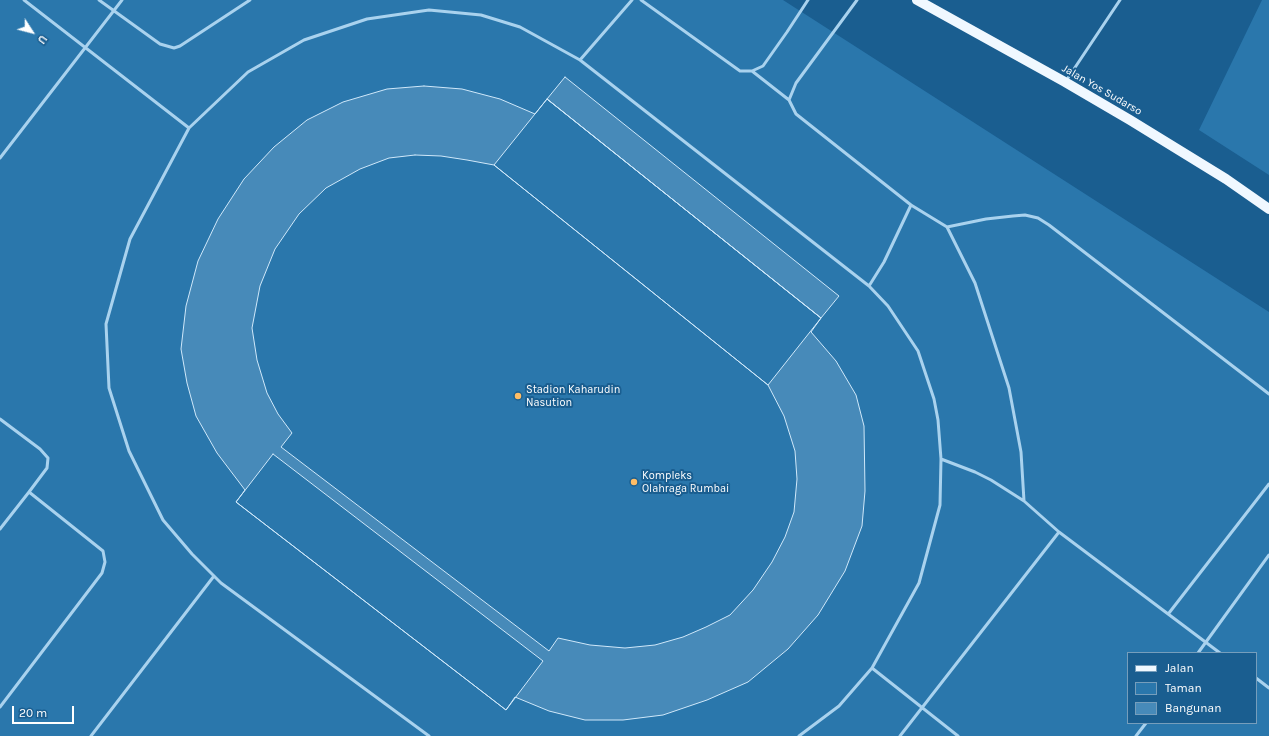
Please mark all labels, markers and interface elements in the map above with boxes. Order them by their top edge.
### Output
north arrow [12,12,52,52]
text: U [35,32,50,46]
street label: Jalan Yos Sudarso [1060,62,1144,118]
place label: Stadion Kaharudin Nasution [526,383,620,409]
marker: Stadion Kaharudin Nasution [513,391,523,401]
place label: Kompleks Olahraga Rumbai [642,469,729,495]
marker: Kompleks Olahraga Rumbai [629,477,639,487]
legend [1127,652,1257,724]
text: Jalan [1165,661,1194,675]
text: Taman [1165,681,1202,695]
scale bar [14,698,76,724]
text: Bangunan [1165,701,1221,715]
text: 20 m [19,706,47,720]

